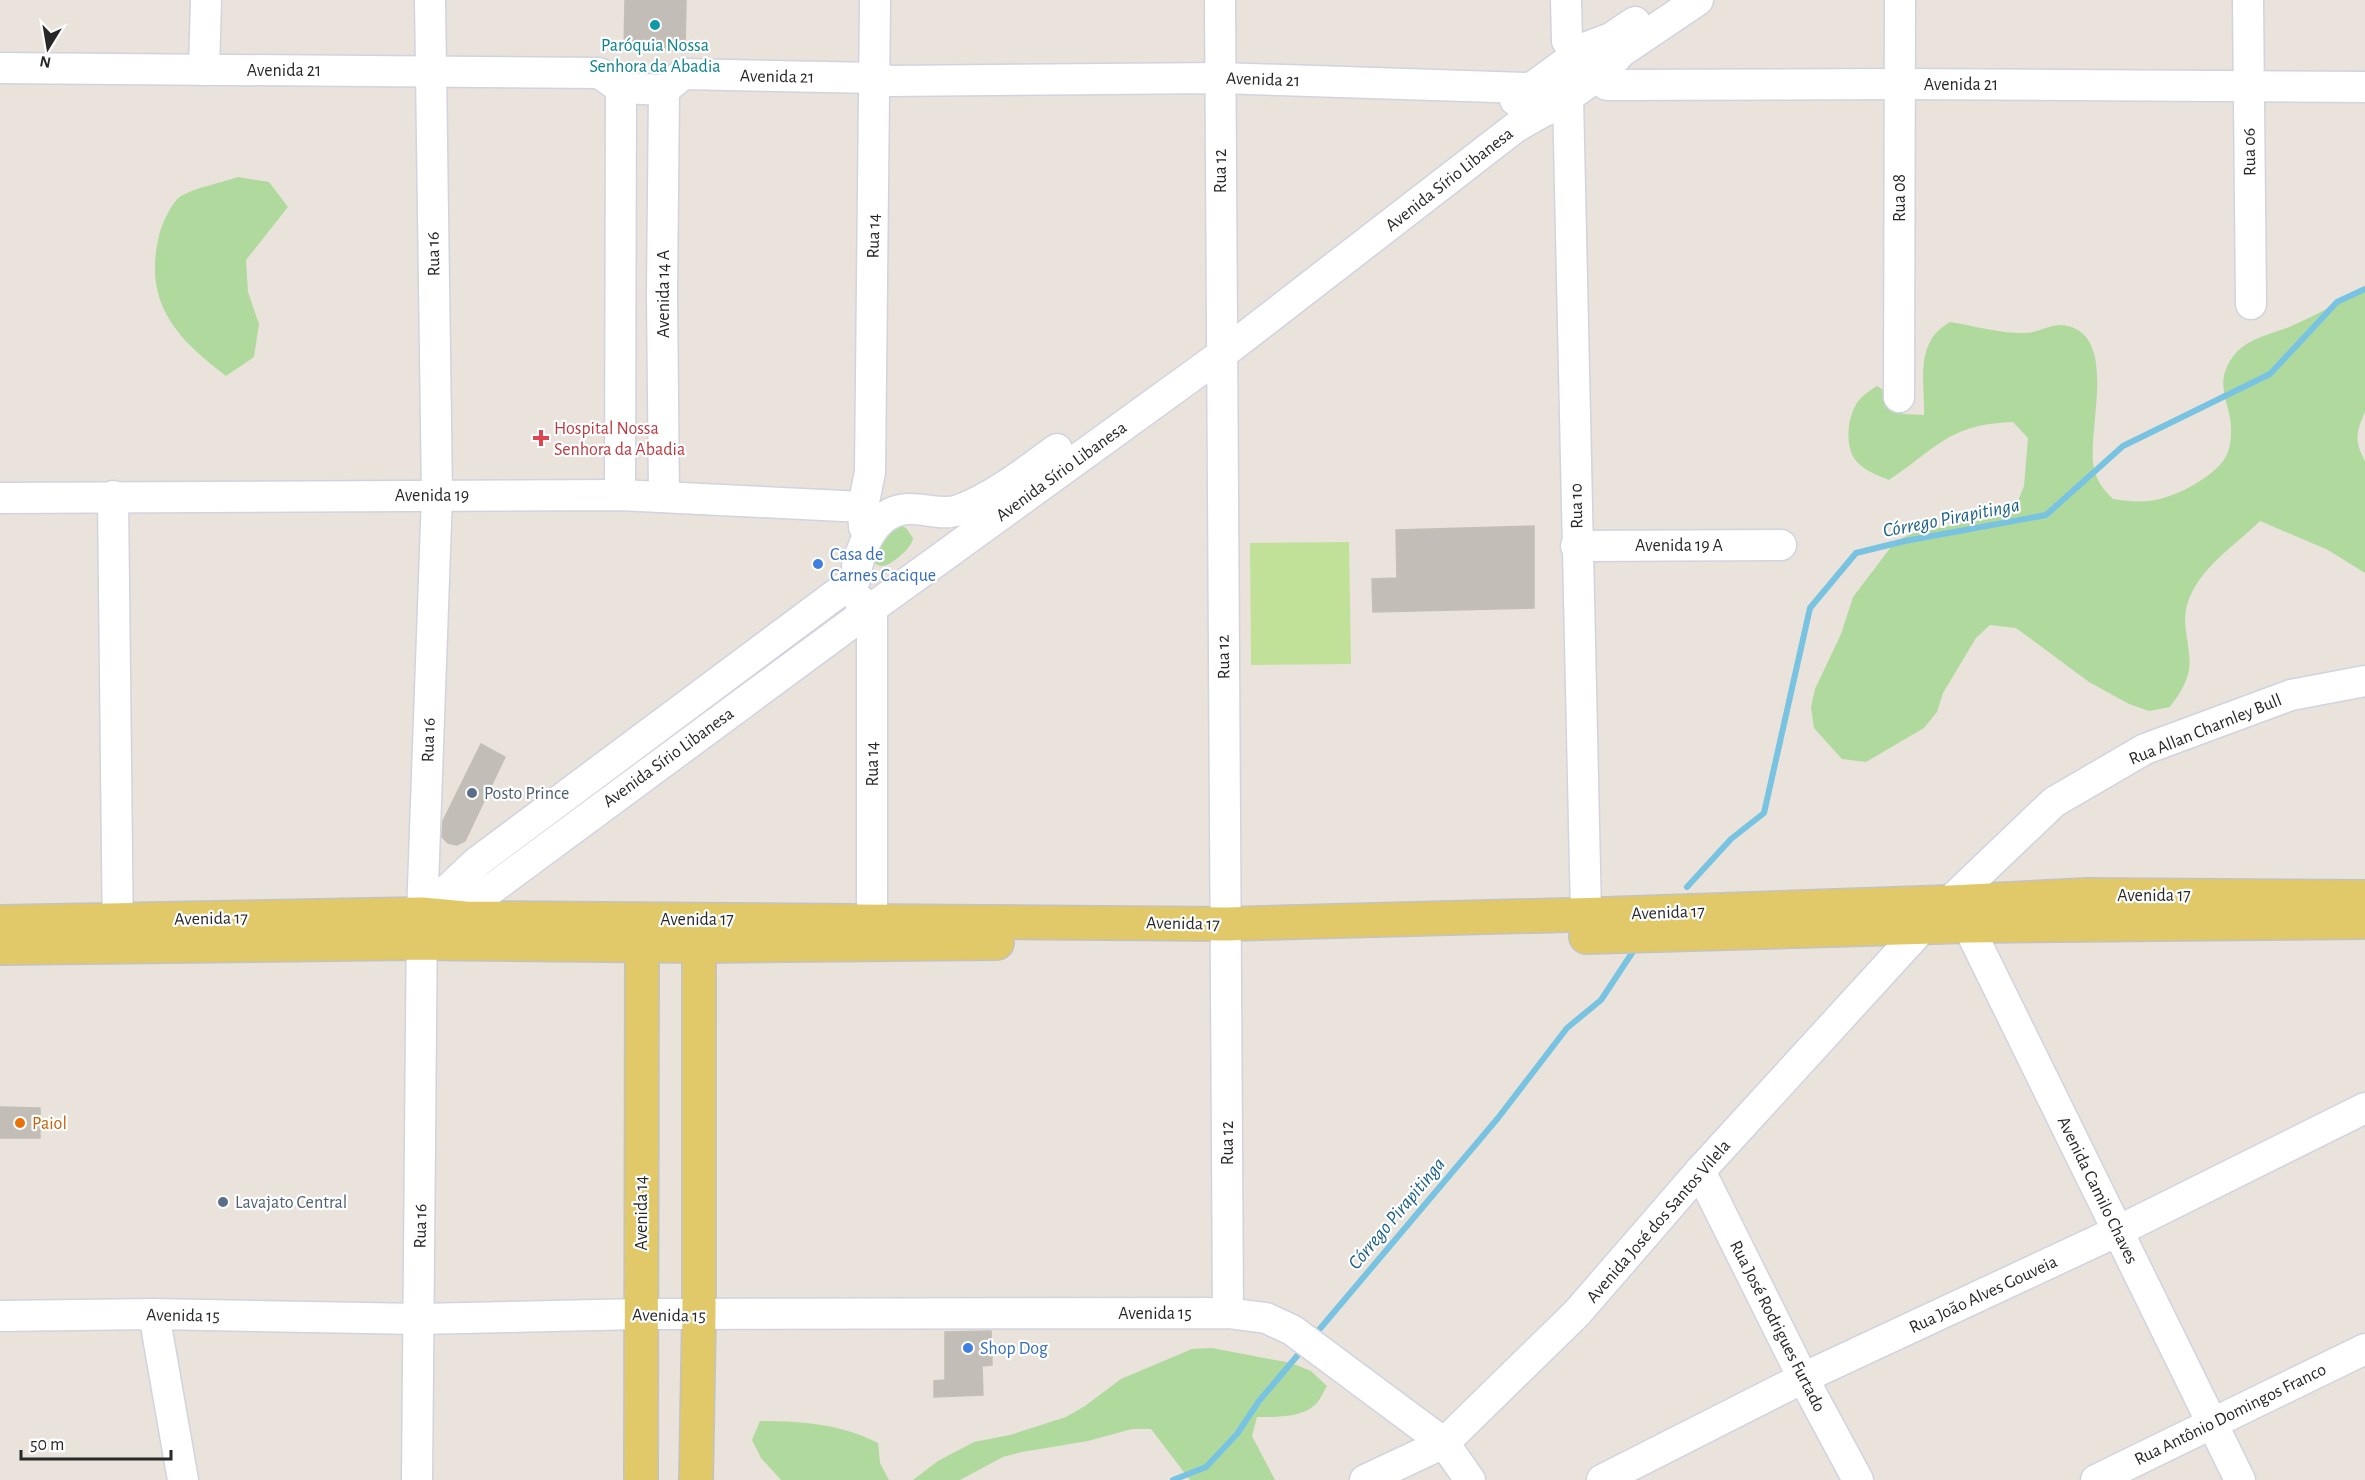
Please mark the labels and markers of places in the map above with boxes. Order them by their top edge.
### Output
marker: Paróquia Nossa Senhora da Abadia [648,18,662,32]
place label: Paróquia Nossa Senhora da Abadia [589,37,721,76]
place label: Hospital Nossa Senhora da Abadia [554,420,685,459]
marker: Hospital Nossa Senhora da Abadia [532,429,550,447]
place label: Casa de Carnes Cacique [830,546,936,585]
marker: Casa de Carnes Cacique [811,557,825,571]
place label: Posto Prince [484,785,569,803]
marker: Posto Prince [465,786,479,800]
place label: Paiol [32,1115,67,1133]
marker: Paiol [13,1116,27,1130]
place label: Lavajato Central [235,1194,347,1212]
marker: Lavajato Central [216,1195,230,1209]
place label: Shop Dog [980,1340,1048,1358]
marker: Shop Dog [961,1341,975,1355]

